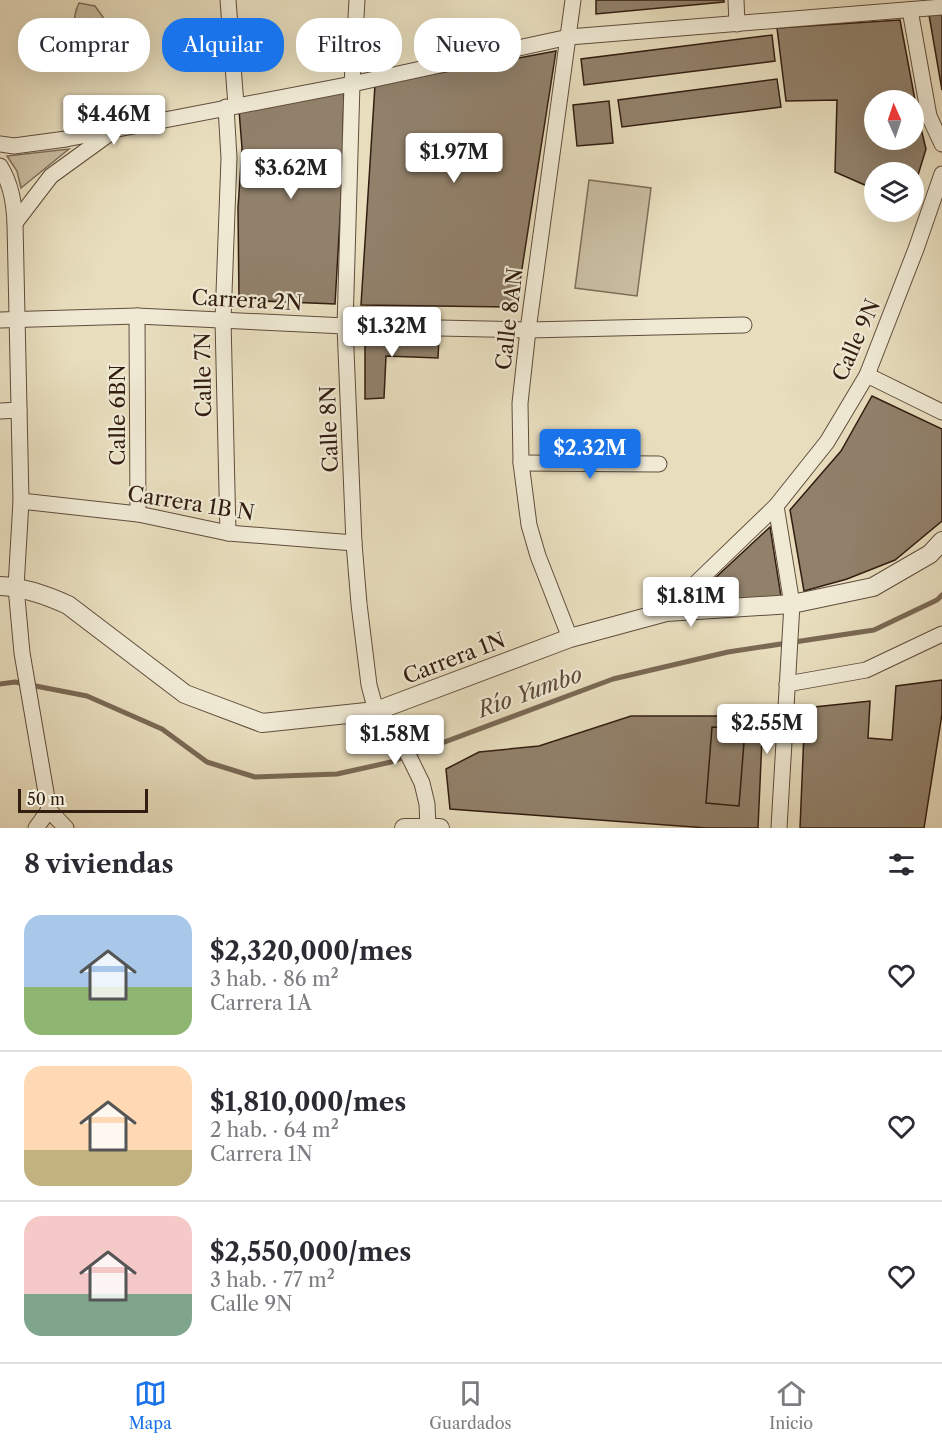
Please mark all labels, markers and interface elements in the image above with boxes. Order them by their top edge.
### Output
chip: Comprar [18,18,150,72]
chip: Alquilar [162,18,284,72]
chip: Filtros [296,18,402,72]
chip: Nuevo [414,18,521,72]
north arrow [864,90,924,150]
map controls [864,90,924,222]
pin: $4.46M [65,95,163,146]
text: $4.46M [77,102,151,126]
pin: $1.97M [405,133,503,184]
text: $1.97M [420,140,488,164]
pin: $3.62M [242,149,340,200]
text: $3.62M [254,156,328,180]
button: layers [864,162,924,222]
street label: Calle 8AN [490,267,528,371]
street label: Carrera 2N [191,285,303,315]
street label: Calle 9N [827,295,885,385]
pin: $1.32M [343,307,441,358]
text: $1.32M [357,314,427,338]
street label: Calle 7N [190,332,216,418]
street label: Calle 6BN [105,364,130,466]
street label: Calle 8N [315,385,343,473]
pin: $2.32M [541,429,639,480]
text: $2.32M [554,436,626,460]
street label: Carrera 1B N [126,481,256,525]
pin: $1.81M [642,577,740,628]
text: $1.81M [657,584,725,608]
street label: Carrera 1N [399,627,509,689]
water label: Río Yumbo [472,661,586,724]
pin: $2.55M [718,704,816,755]
text: $2.55M [731,711,803,735]
pin: $1.58M [346,715,444,766]
text: $1.58M [360,722,430,746]
scale bar [18,786,148,814]
text: 50 m [27,789,65,809]
text: 8 viviendas [24,848,174,880]
icon: filters [885,848,918,881]
text: $2,320,000/mes [210,935,413,967]
icon: home [72,939,144,1011]
icon: heart [885,959,918,992]
text: 3 hab. · 86 m² [210,967,339,991]
text: Carrera 1A [210,991,312,1015]
text: $1,810,000/mes [210,1086,406,1118]
icon: home [72,1090,144,1162]
icon: heart [885,1110,918,1143]
text: 2 hab. · 64 m² [210,1118,339,1142]
text: Carrera 1N [210,1142,313,1166]
text: $2,550,000/mes [210,1236,411,1268]
icon: home [72,1240,144,1312]
icon: heart [885,1260,918,1293]
text: 3 hab. · 77 m² [210,1268,335,1292]
text: Calle 9N [210,1292,293,1316]
tab: Mapa [129,1377,172,1433]
tab: Guardados [429,1377,512,1433]
tab: Inicio [769,1377,813,1433]

